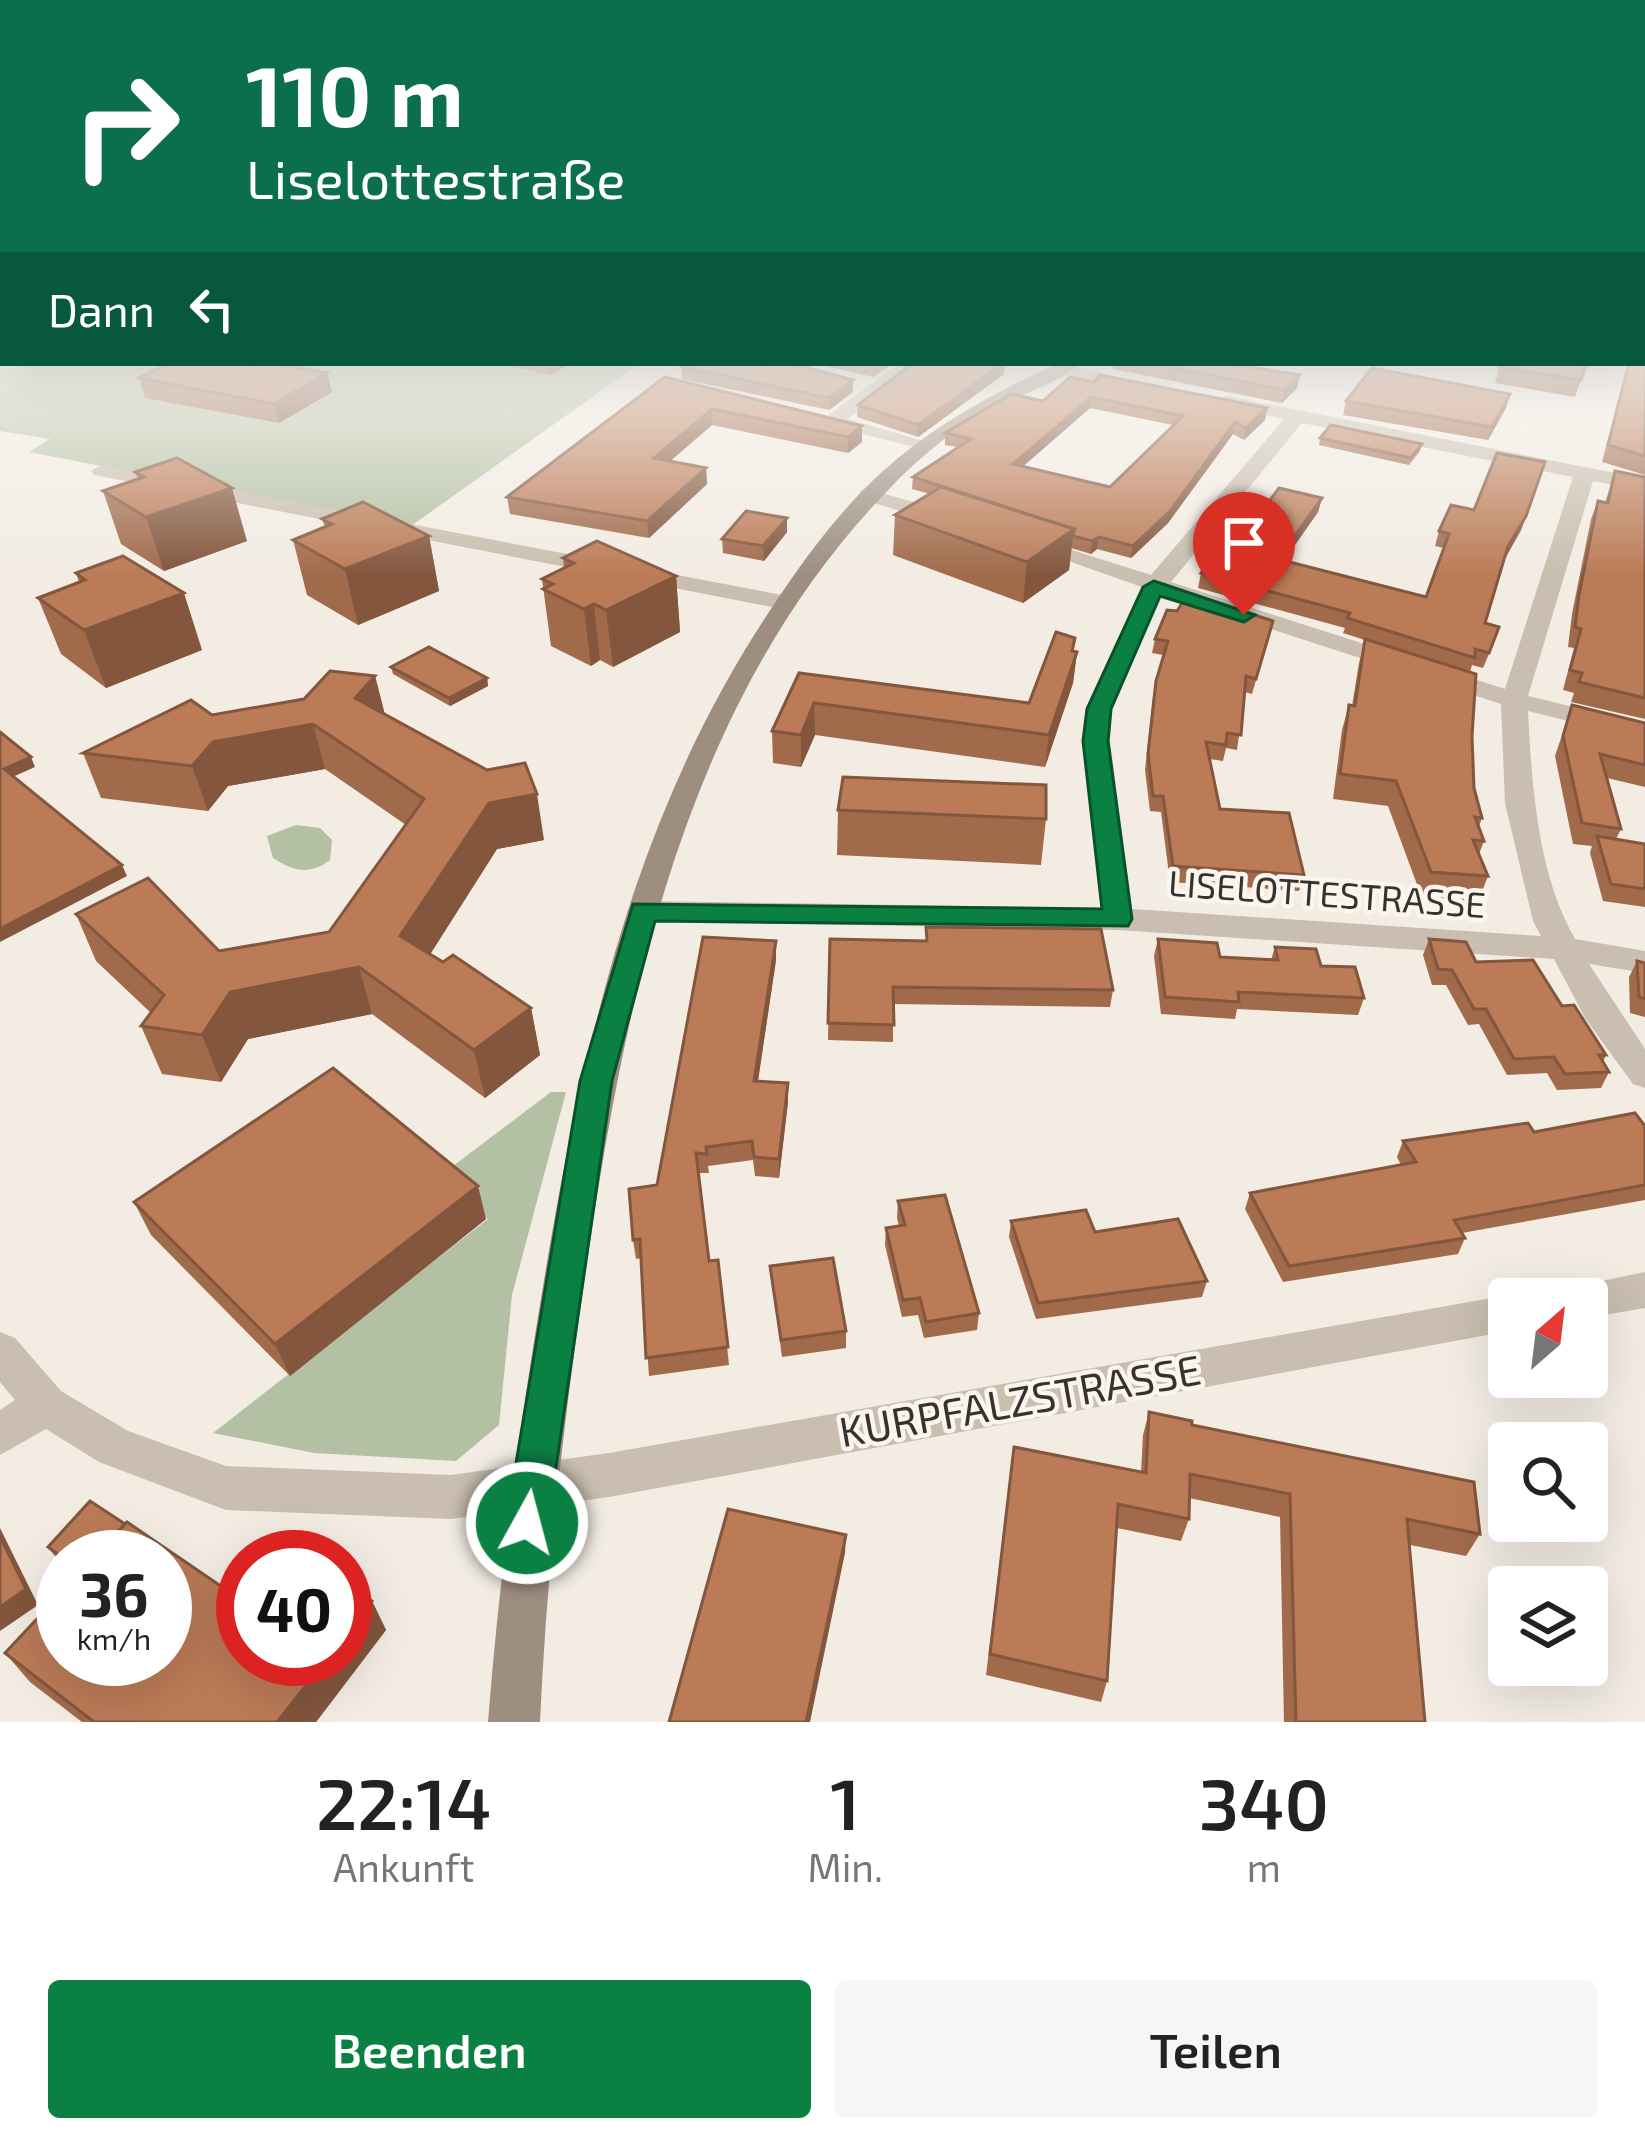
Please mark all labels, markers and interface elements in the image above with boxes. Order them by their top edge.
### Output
text: 110 m [246,43,464,144]
icon: right [48,48,204,204]
text: Liselottestraße [246,145,625,210]
icon: left [179,276,245,342]
text: Dann [48,282,155,336]
pin [1193,492,1295,615]
icon: arrive [1211,510,1277,576]
street label: LISELOTTESTRASSE [1167,860,1487,925]
north arrow [1488,1278,1608,1398]
map controls [1488,1278,1608,1686]
street label: KURPFALZSTRASSE [835,1343,1204,1455]
button: search [1488,1422,1608,1542]
position arrow [464,1460,590,1586]
speed limit sign: 40 [216,1530,372,1686]
text: 36 [79,1557,149,1629]
button: layers [1488,1566,1608,1686]
text: km/h [77,1620,151,1656]
text: 22:14 [316,1758,492,1844]
text: 1 [830,1758,860,1844]
text: 340 [1199,1758,1329,1844]
text: Ankunft [333,1843,474,1890]
text: Min. [807,1843,883,1890]
text: m [1247,1843,1281,1890]
button: Beenden [48,1980,811,2118]
button: Teilen [835,1980,1597,2118]

